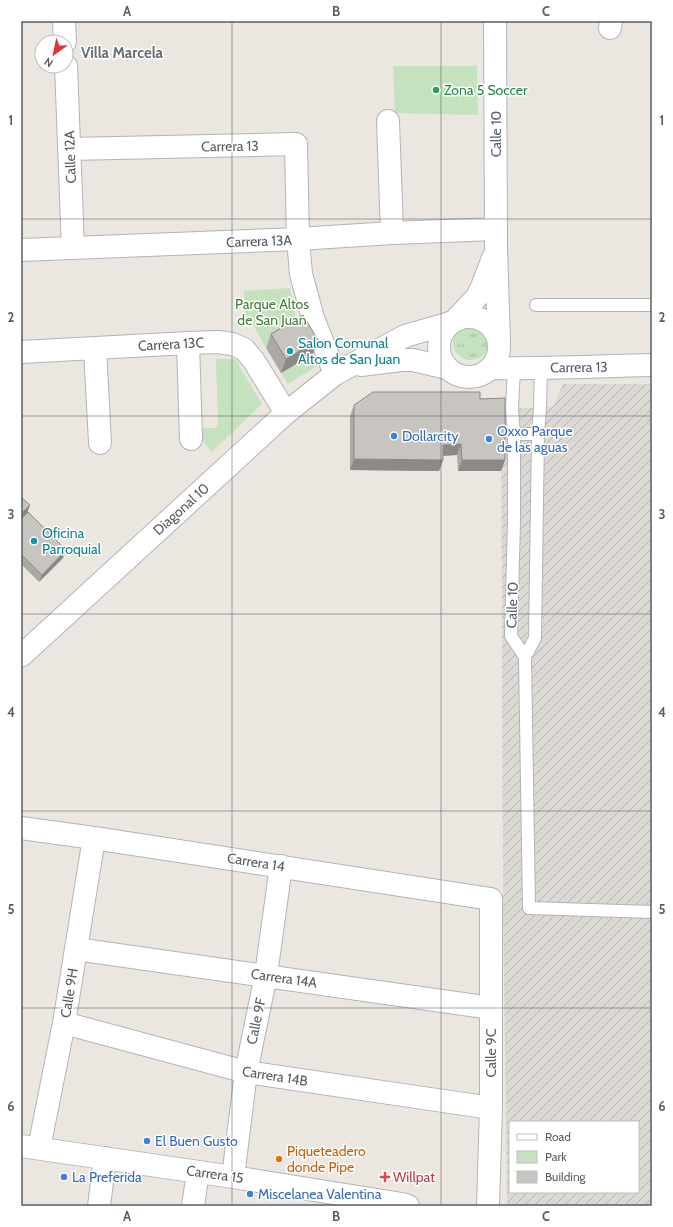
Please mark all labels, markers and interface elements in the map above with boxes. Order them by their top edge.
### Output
text: A [123,3,132,19]
text: B [332,3,340,19]
text: C [542,3,550,19]
north arrow [34,34,74,74]
district label: Villa Marcela [81,44,164,62]
text: N [41,54,56,70]
place label: Zona 5 Soccer [444,81,528,99]
marker: Zona 5 Soccer [431,85,441,95]
street label: Calle 10 [487,111,505,157]
text: 1 [9,112,13,128]
text: 1 [660,112,664,128]
street label: Calle 12A [60,130,80,184]
street label: Carrera 13 [201,136,259,156]
street label: Carrera 13A [226,231,293,251]
park label: Parque Altos de San Juan [235,295,309,329]
text: 2 [8,309,15,325]
text: 2 [659,309,666,325]
street label: Carrera 13C [138,333,205,355]
place label: Salon Comunal Altos de San Juan [298,334,400,368]
marker: Salon Comunal Altos de San Juan [285,346,295,356]
street label: Carrera 13 [550,357,608,377]
place label: Oxxo Parque de las aguas [497,422,573,456]
place label: Dollarcity [402,427,458,445]
marker: Dollarcity [389,431,399,441]
marker: Oxxo Parque de las aguas [484,434,494,444]
street label: Diagonal 10 [149,479,213,539]
text: 3 [7,506,15,522]
text: 3 [658,506,666,522]
place label: Oficina Parroquial [42,524,102,558]
marker: Oficina Parroquial [29,536,39,546]
street label: Calle 10 [502,581,522,629]
text: 4 [7,704,15,720]
text: 4 [658,704,666,720]
street label: Carrera 14 [226,849,286,875]
text: 5 [8,901,15,917]
text: 5 [659,901,666,917]
street label: Carrera 14A [250,964,319,992]
street label: Calle 9H [56,967,82,1019]
street label: Calle 9F [242,995,270,1046]
street label: Calle 9C [482,1028,500,1077]
street label: Carrera 14B [241,1062,309,1090]
text: 6 [7,1098,15,1114]
text: 6 [658,1098,666,1114]
legend [509,1121,639,1193]
text: Road [545,1129,571,1144]
place label: El Buen Gusto [155,1132,238,1150]
marker: El Buen Gusto [142,1136,152,1146]
place label: Piqueteadero donde Pipe [287,1142,366,1176]
text: Park [545,1149,567,1164]
marker: Piqueteadero donde Pipe [274,1154,284,1164]
street label: Carrera 15 [185,1161,245,1187]
place label: La Preferida [72,1168,142,1186]
place label: Willpat [393,1168,435,1186]
text: Building [545,1169,587,1184]
marker: La Preferida [59,1172,69,1182]
marker: Willpat [380,1172,390,1182]
place label: Miscelanea Valentina [258,1185,382,1203]
marker: Miscelanea Valentina [245,1189,255,1199]
text: A [123,1208,132,1224]
text: B [332,1208,340,1224]
text: C [542,1208,550,1224]

